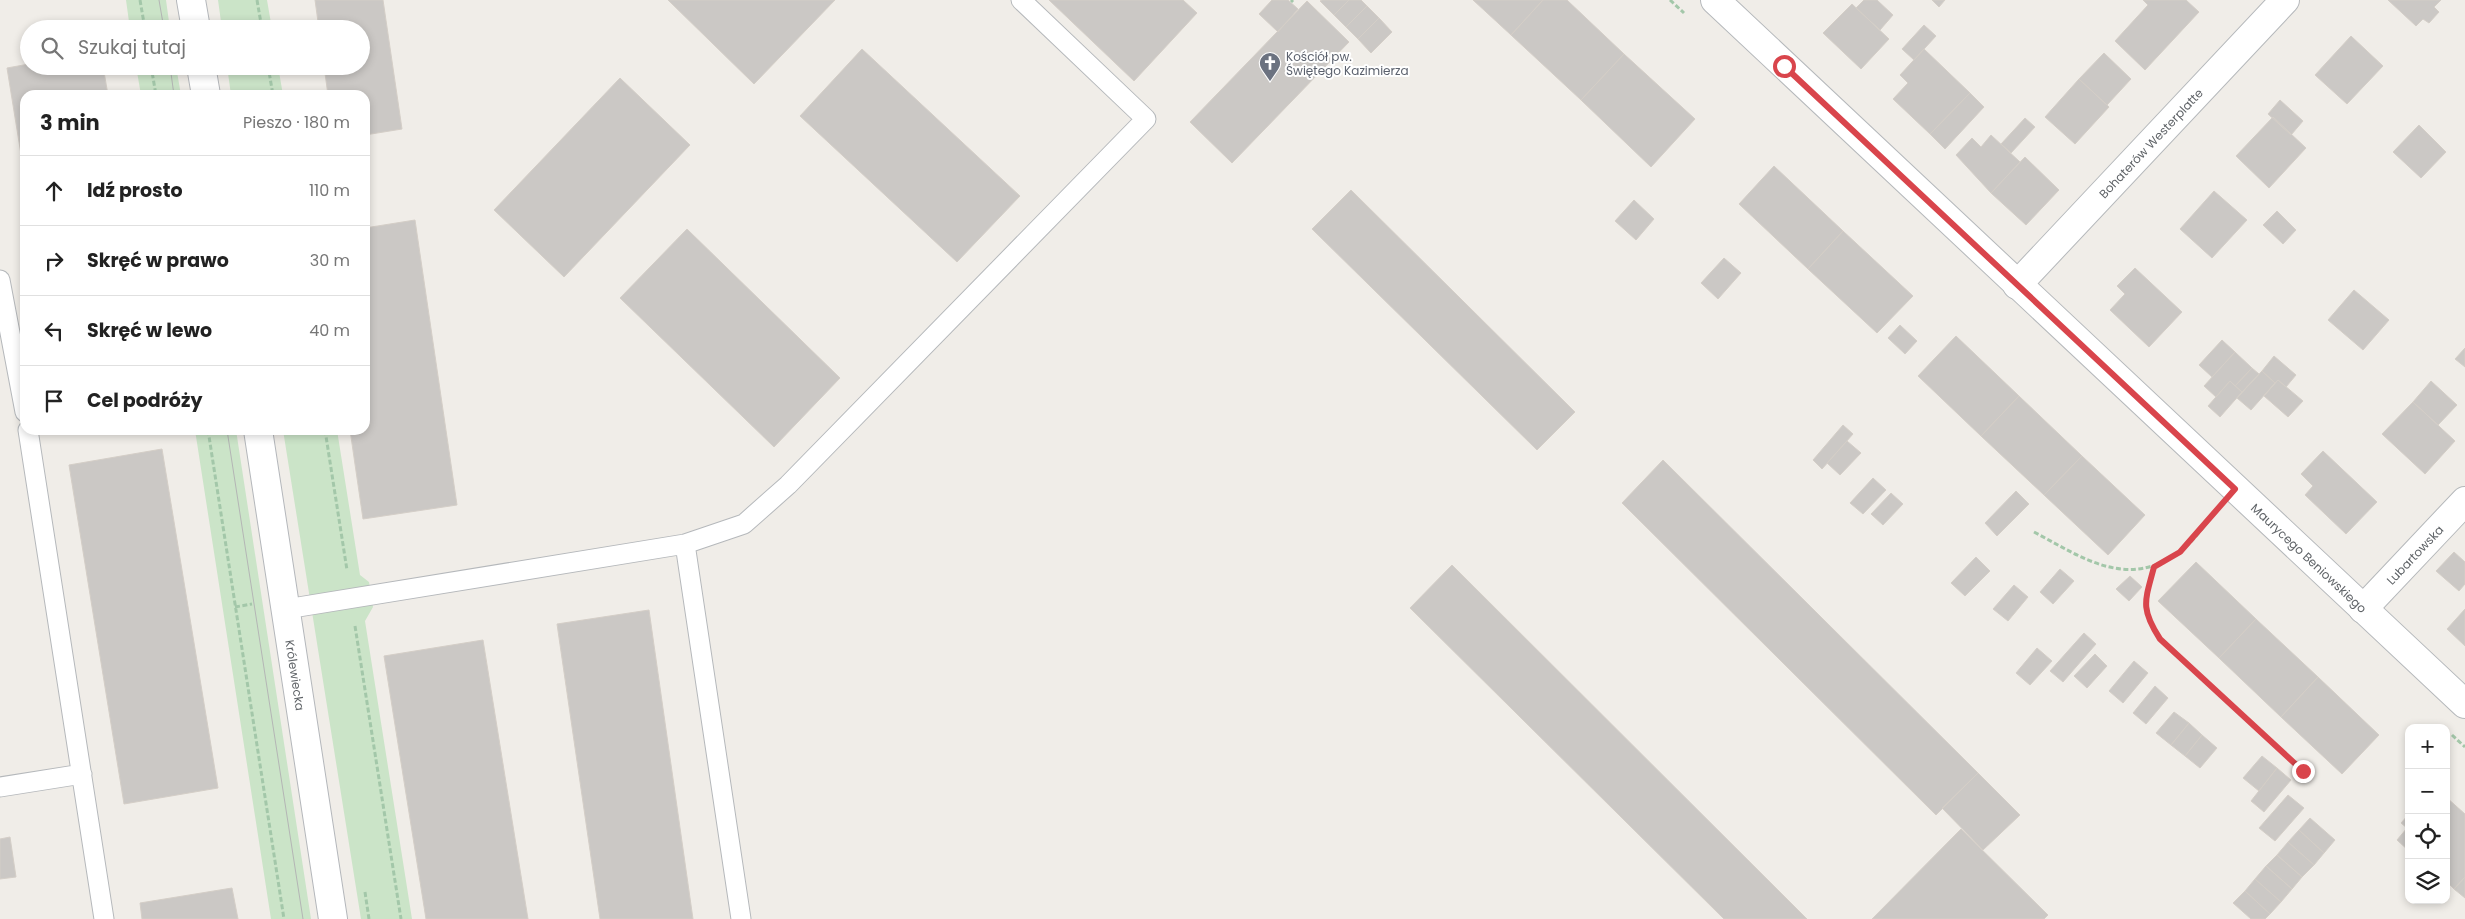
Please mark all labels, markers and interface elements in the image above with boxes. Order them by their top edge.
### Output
search box [20,20,370,75]
icon: search [38,34,66,62]
text: Szukaj tutaj [78,34,186,61]
place label: Kościół pw. Świętego Kazimierza [1286,48,1409,79]
church icon: Kościół pw. Świętego Kazimierza [1258,51,1282,82]
route start [1773,55,1796,78]
street label: Bohaterów Westerplatte [2095,84,2206,202]
text: 3 min [40,108,100,137]
text: Pieszo · 180 m [243,111,350,134]
icon: ahead [40,177,68,205]
text: Idź prosto [87,177,183,204]
text: 110 m [309,179,350,202]
icon: right [40,247,68,275]
text: Skręć w prawo [87,247,229,274]
text: 30 m [310,249,350,272]
icon: left [40,317,68,345]
text: Skręć w lewo [87,317,212,344]
text: 40 m [309,319,350,342]
icon: arrive [40,387,68,415]
text: Cel podróży [87,387,202,414]
street label: Maurycego Beniowskiego [2248,499,2371,616]
street label: Lubartowska [2382,521,2447,588]
street label: Królewiecka [282,638,309,712]
map controls [2405,724,2450,904]
button: + [2405,724,2450,769]
route end [2292,760,2315,783]
button: − [2405,769,2450,814]
button: locate [2405,814,2450,859]
button: layers [2405,859,2450,904]

